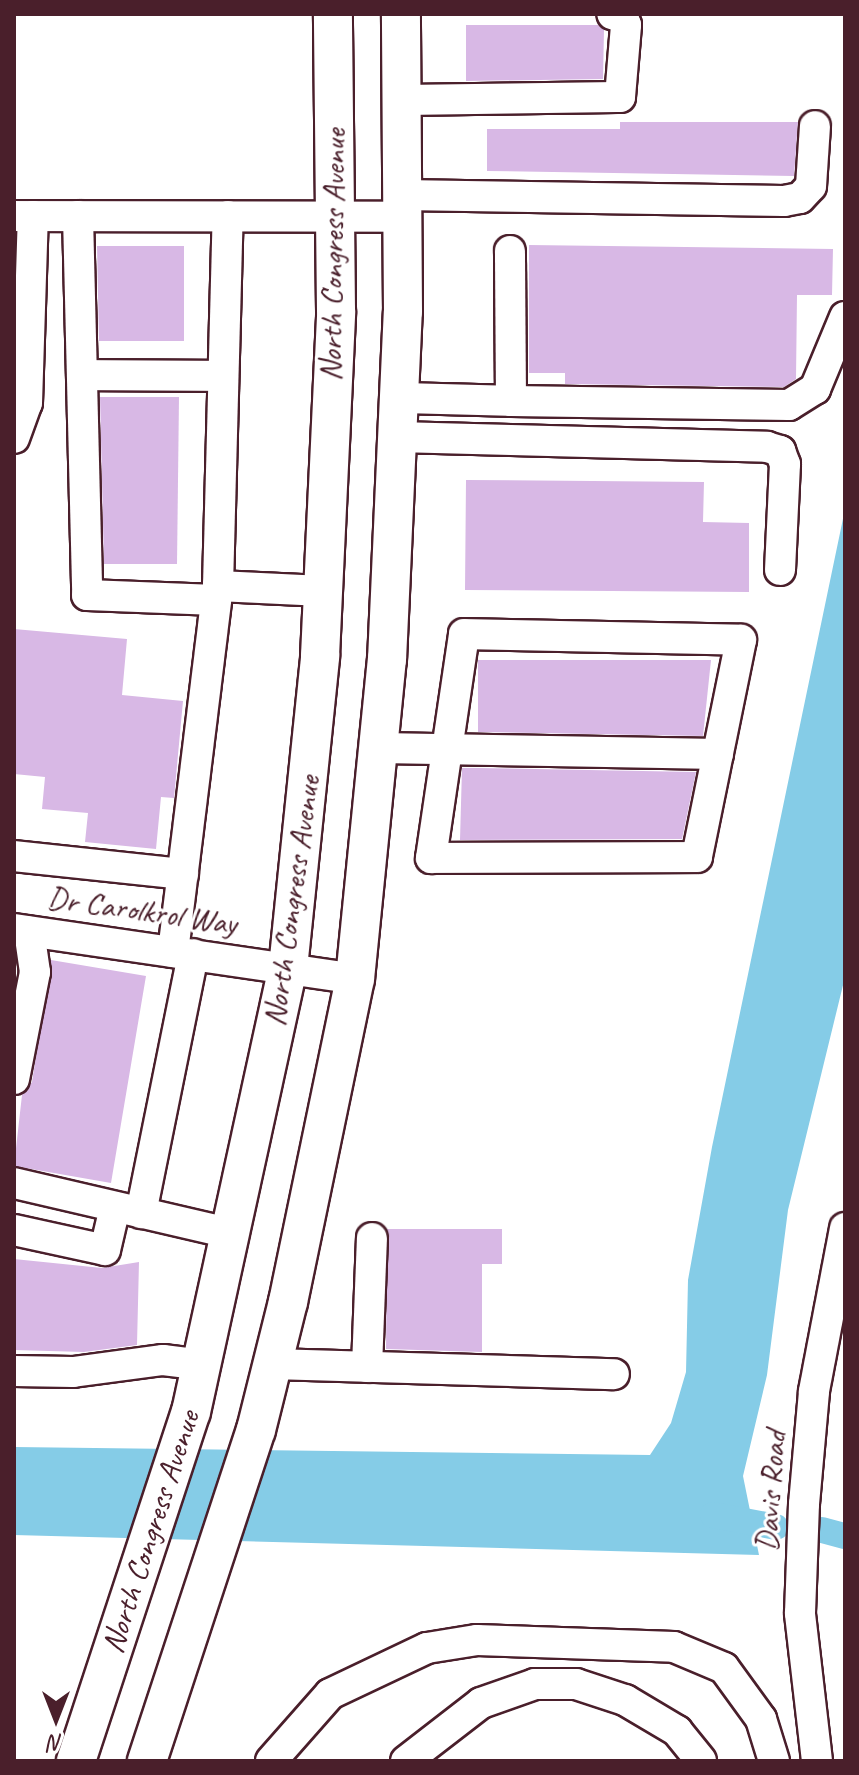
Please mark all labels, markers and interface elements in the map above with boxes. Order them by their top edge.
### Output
street label: North Congress Avenue [312,129,354,381]
street label: North Congress Avenue [255,774,329,1028]
street label: Dr Carolkrol Way [45,879,239,943]
street label: North Congress Avenue [94,1406,208,1658]
street label: Davis Road [748,1429,794,1553]
north arrow [16,1679,96,1759]
text: N [49,1729,63,1757]

